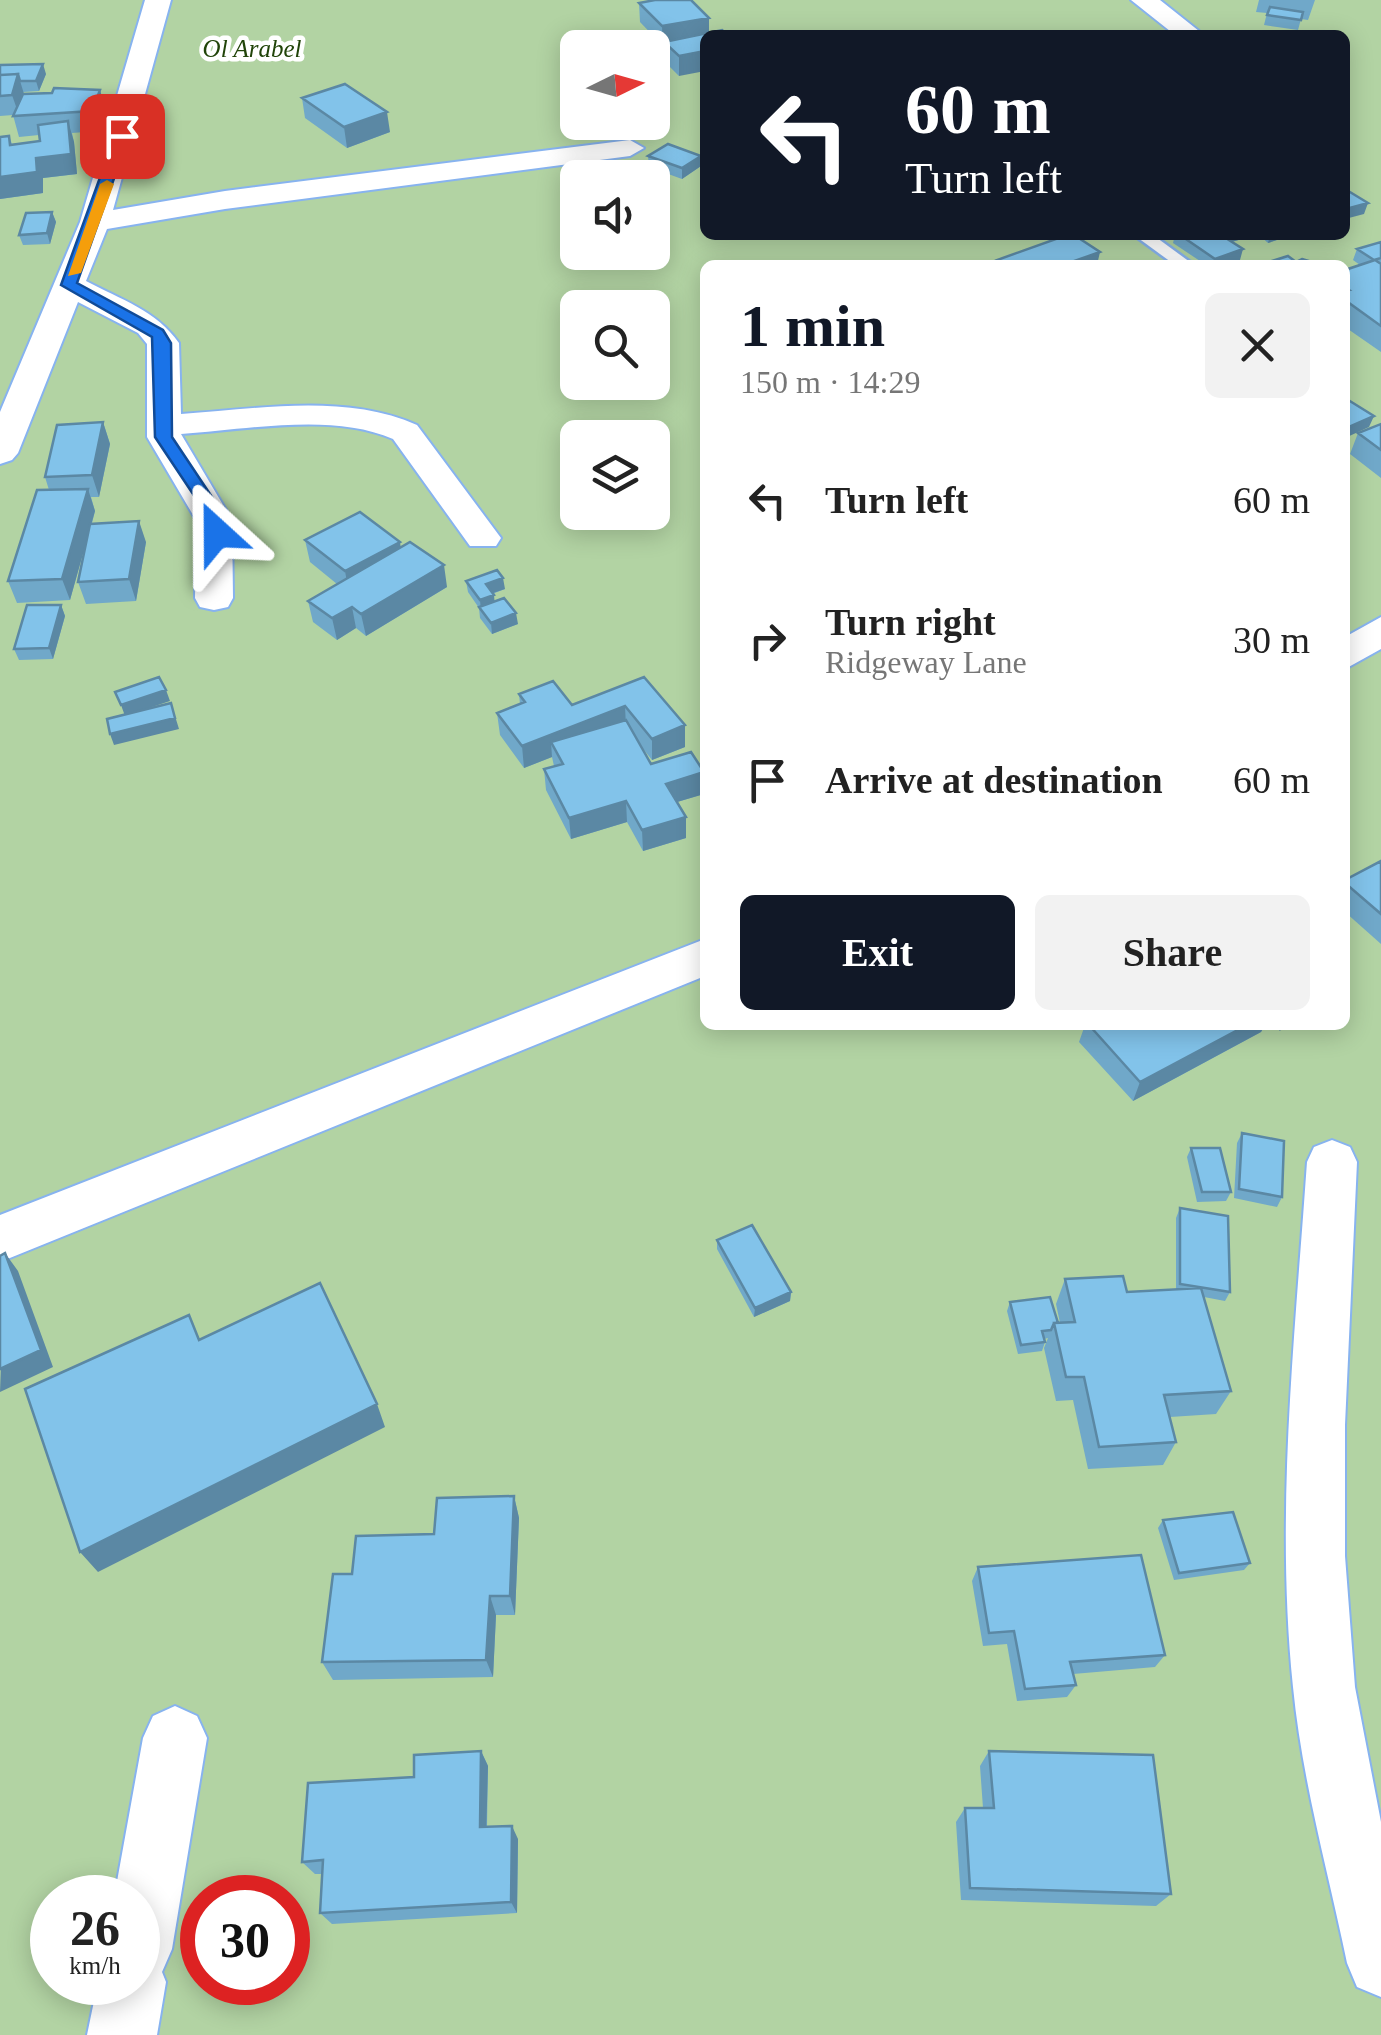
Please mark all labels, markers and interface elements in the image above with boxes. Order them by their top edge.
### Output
north arrow [560,30,670,140]
map controls [560,30,670,530]
park label: Ol Arabel [203,35,301,62]
icon: left [740,70,870,200]
text: 60 m [905,71,1051,148]
pin [80,94,165,179]
icon: arrive [95,109,150,164]
text: Turn left [905,153,1062,203]
button: sound [560,160,670,270]
button: search [560,290,670,400]
text: 1 min [740,293,885,359]
button: close [1205,293,1310,398]
text: 150 m · 14:29 [740,364,920,400]
button: layers [560,420,670,530]
icon: left [740,473,795,528]
text: Turn left [825,479,968,521]
text: 60 m [1233,479,1310,521]
position arrow [165,481,269,585]
text: Turn right [825,601,996,643]
icon: right [740,613,795,668]
text: 30 m [1233,619,1310,661]
text: Ridgeway Lane [825,644,1027,680]
icon: arrive [740,753,795,808]
text: Arrive at destination [825,759,1163,801]
text: 60 m [1233,759,1310,801]
button: Exit [740,895,1015,1010]
button: Share [1035,895,1310,1010]
speed limit sign: 30 [180,1875,310,2005]
text: 26 [70,1900,120,1956]
text: km/h [69,1952,121,1979]

